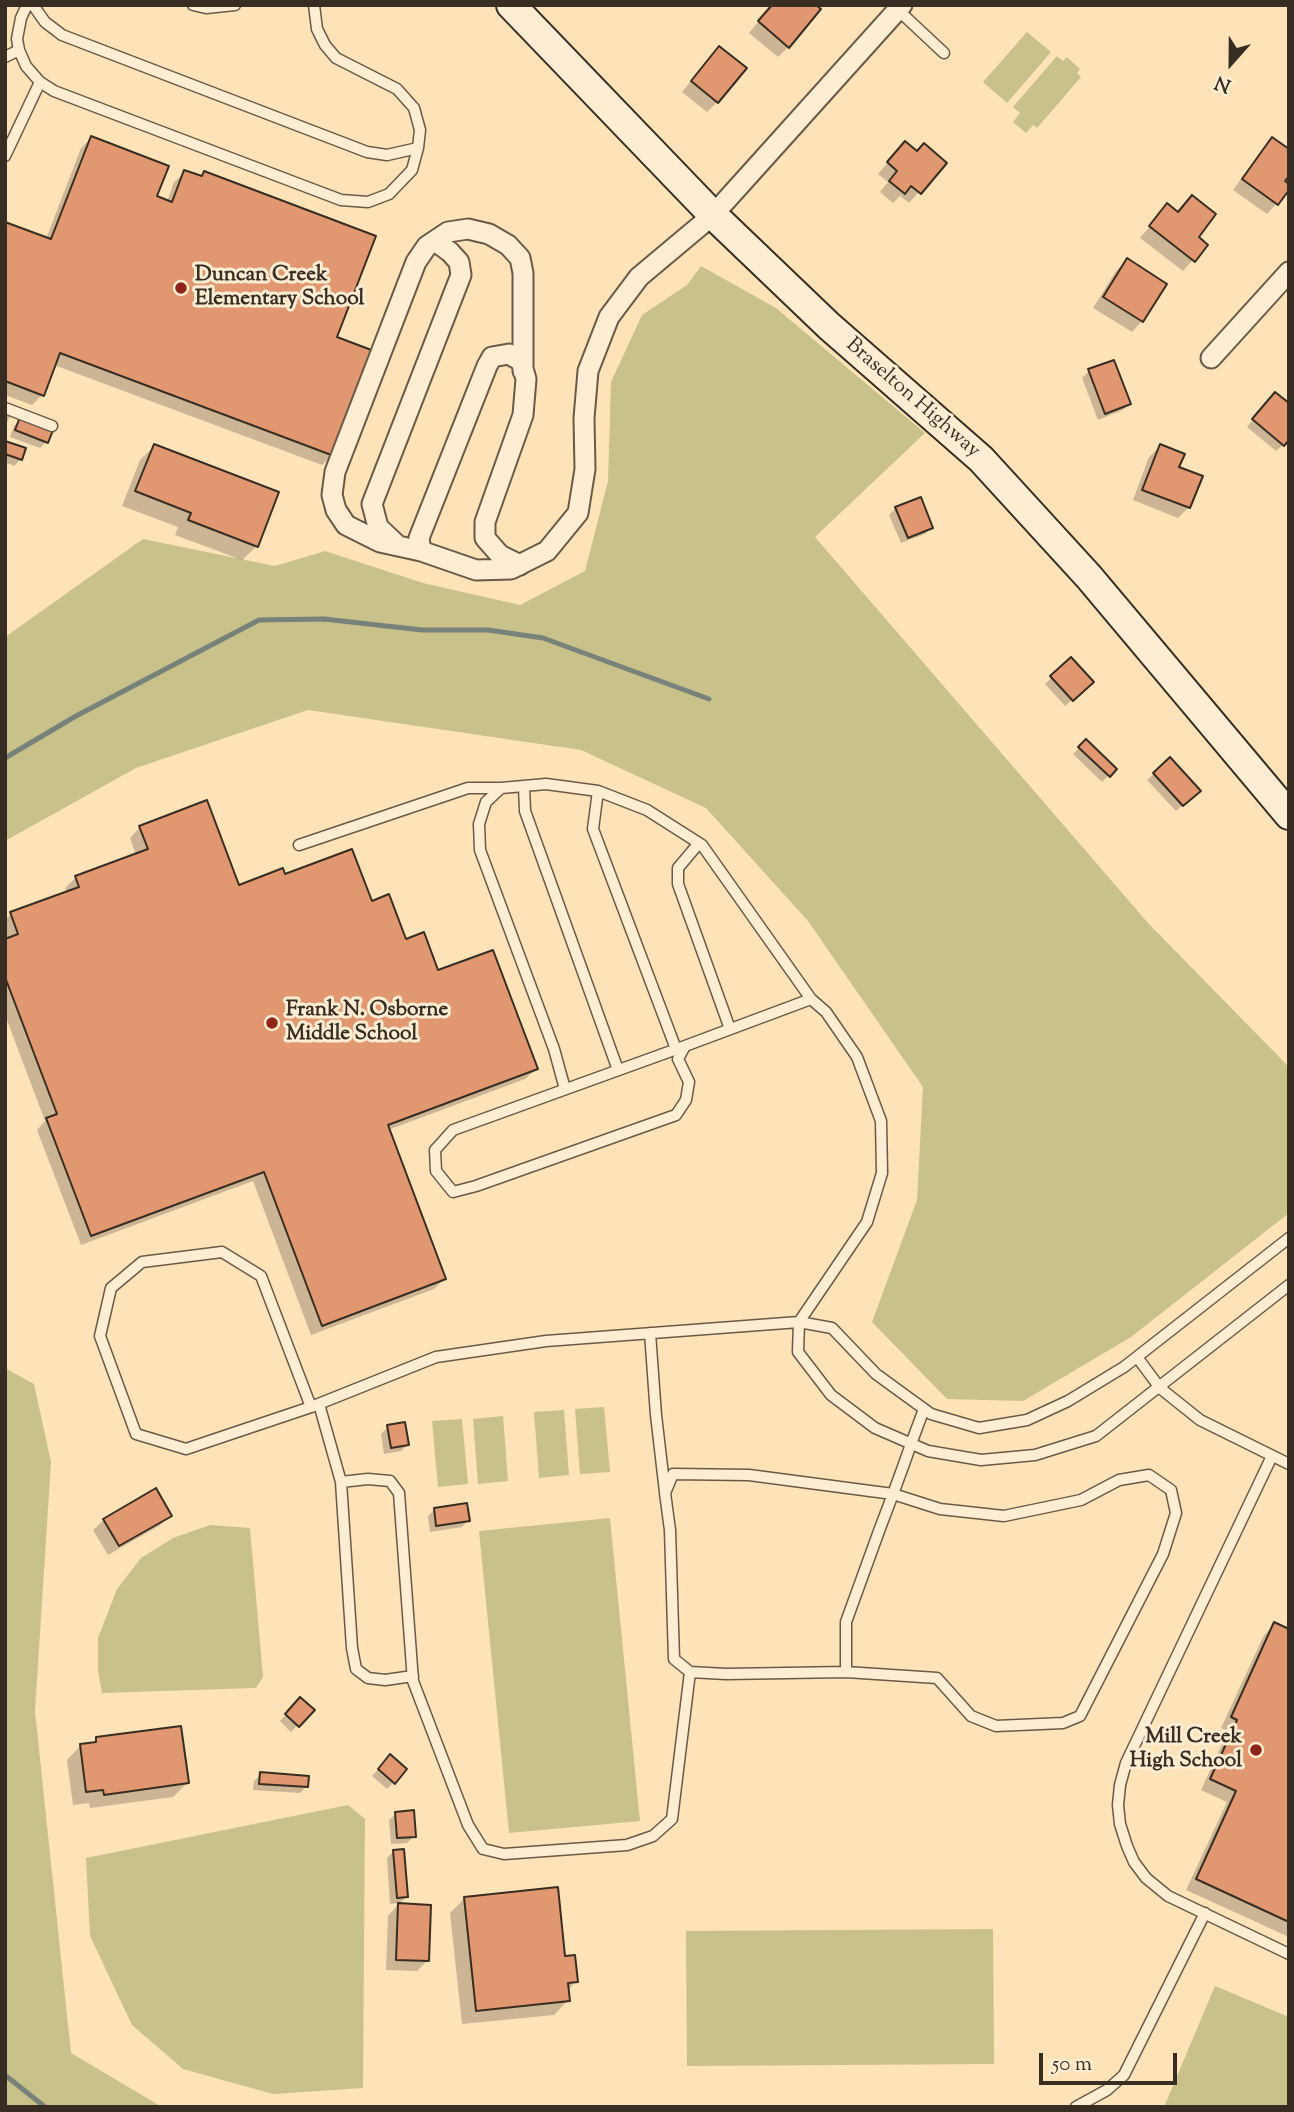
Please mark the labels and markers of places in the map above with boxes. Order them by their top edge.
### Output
place label: Duncan Creek Elementary School [195,263,364,313]
marker: Duncan Creek Elementary School [173,280,189,296]
place label: Frank N. Osborne Middle School [286,998,448,1048]
marker: Frank N. Osborne Middle School [264,1015,280,1031]
place label: Mill Creek High School [1130,1725,1242,1775]
marker: Mill Creek High School [1248,1742,1264,1758]

